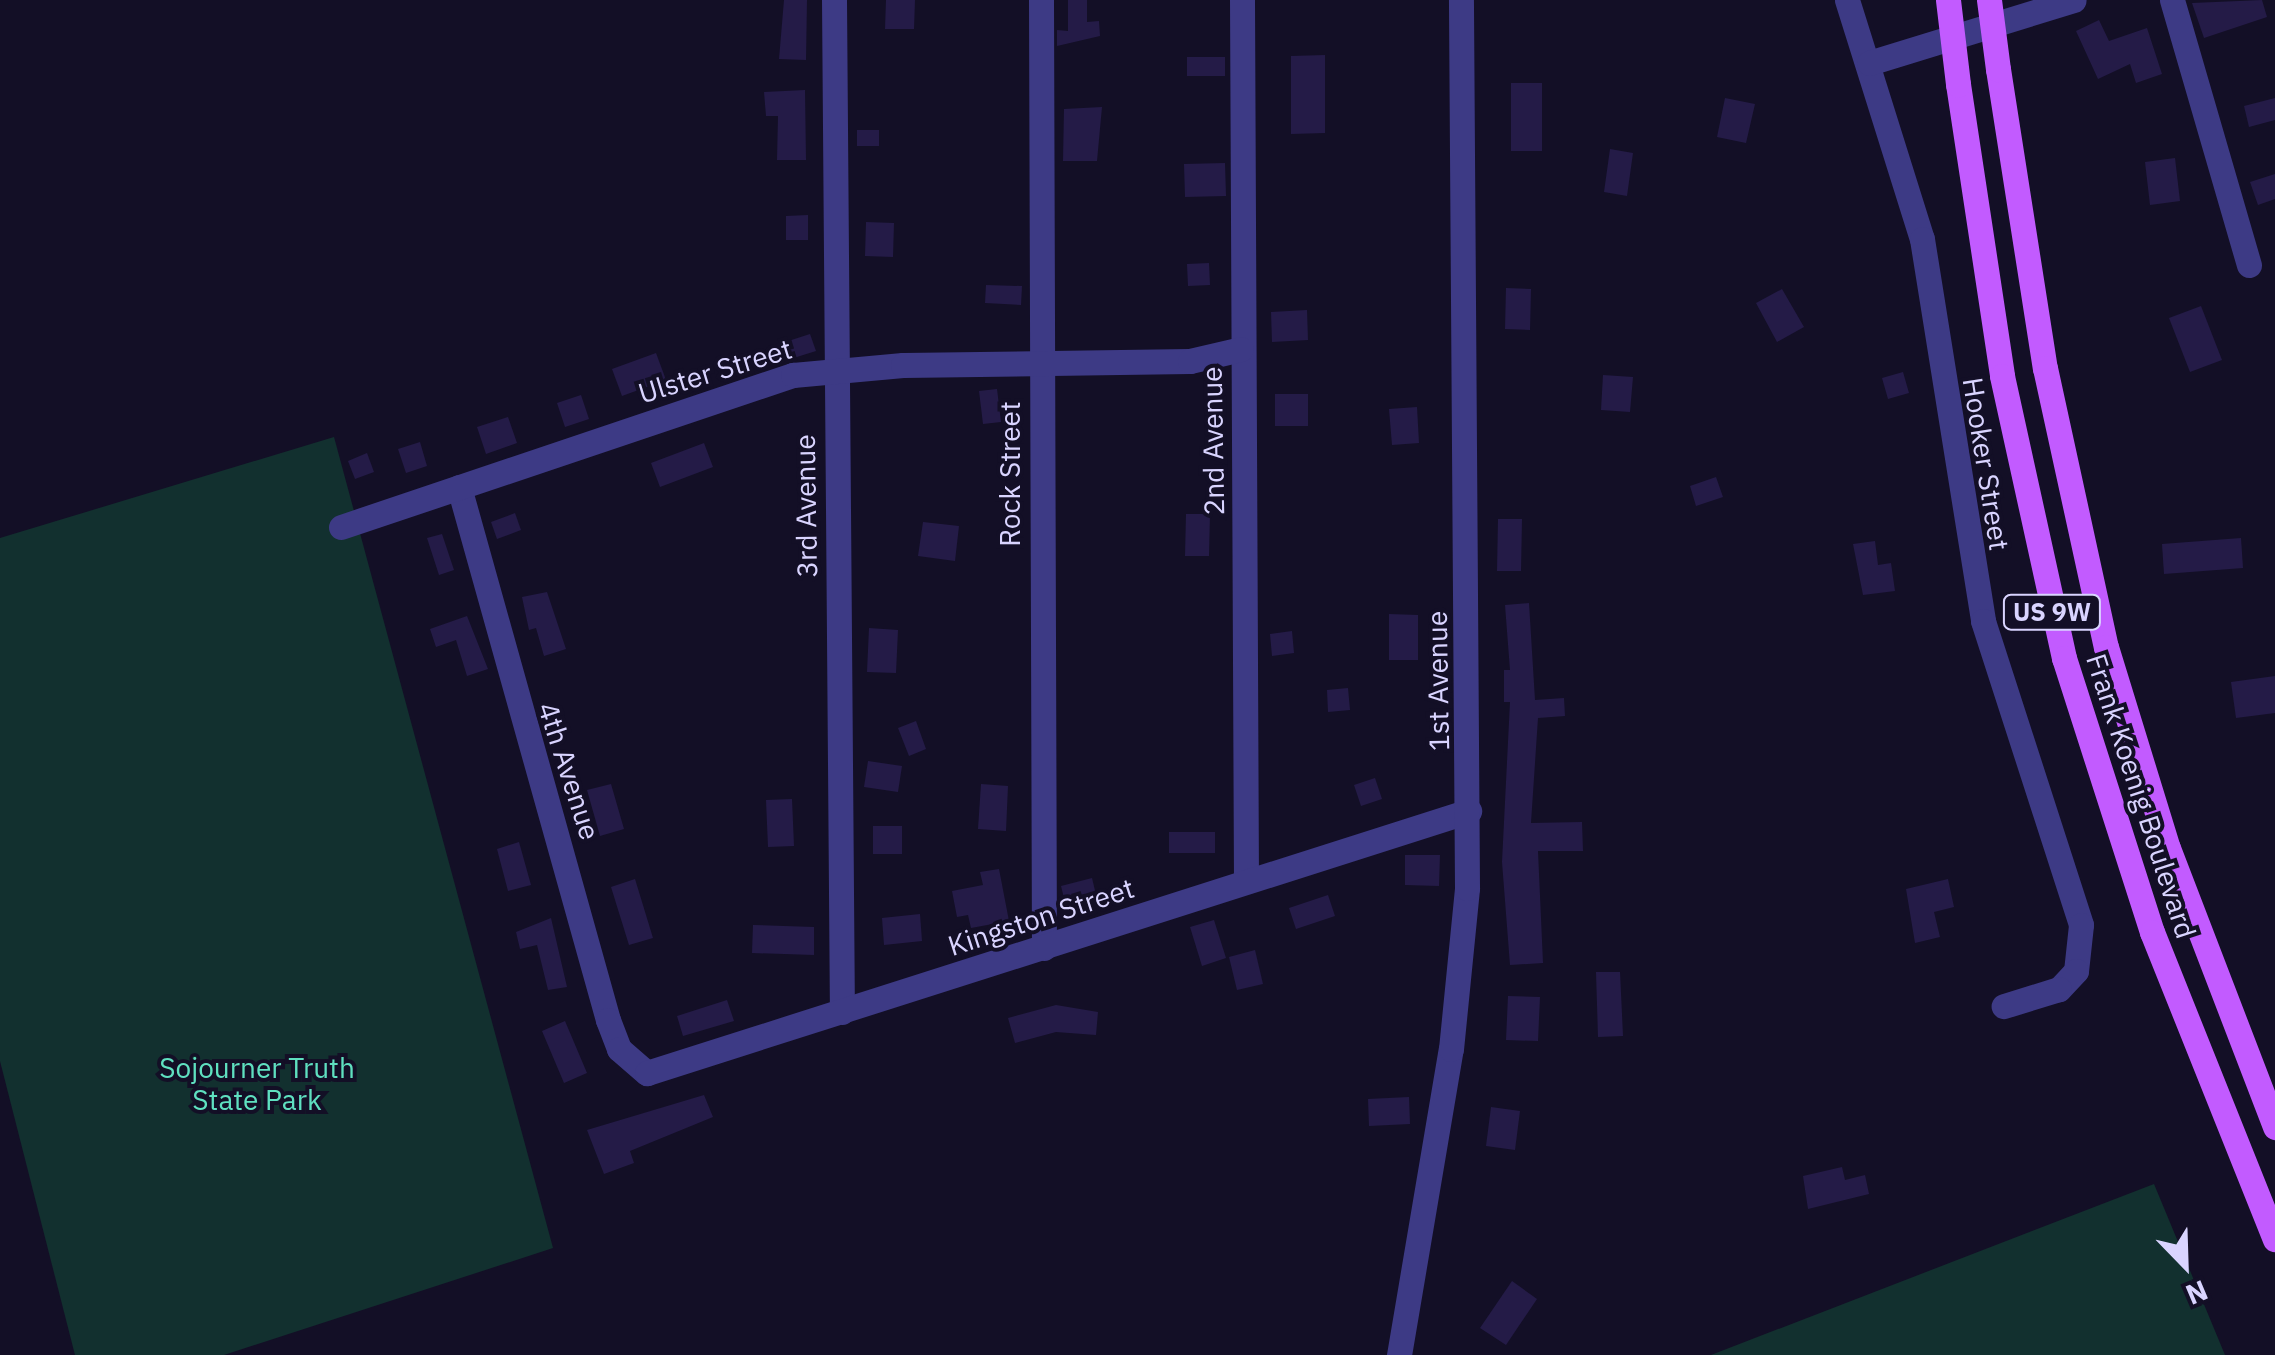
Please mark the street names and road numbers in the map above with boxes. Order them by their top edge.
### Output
street label: Ulster Street [634,332,796,410]
street label: 2nd Avenue [1195,366,1231,516]
street label: Hooker Street [1956,375,2016,553]
street label: Rock Street [993,401,1027,547]
street label: 3rd Avenue [788,434,824,578]
road number: US 9W [2002,592,2102,632]
street label: 1st Avenue [1420,611,1456,751]
street label: Frank Koenig Boulevard [2079,649,2203,943]
street label: 4th Avenue [531,698,607,844]
street label: Kingston Street [944,871,1138,963]

